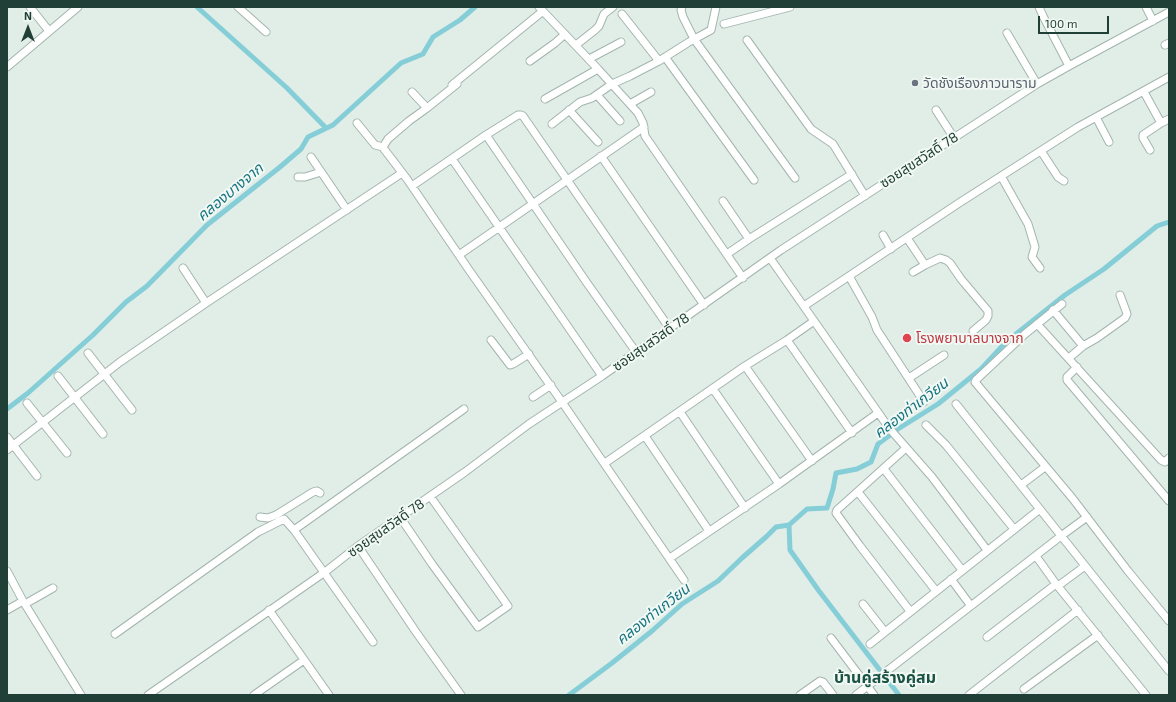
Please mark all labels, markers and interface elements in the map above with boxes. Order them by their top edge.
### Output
north arrow [8,8,48,48]
scale bar [1040,8,1111,34]
text: N [24,9,32,22]
text: 100 m [1045,16,1077,30]
place label: วัดชังเรืองภาวนาราม [923,75,1036,91]
marker: วัดชังเรืองภาวนาราม [910,78,920,88]
street label: ซอยสุขสวัสดิ์ 78 [877,128,961,192]
water label: คลองบางจาก [193,159,267,225]
street label: ซอยสุขสวัสดิ์ 78 [609,309,693,375]
place label: โรงพยาบาลบางจาก [916,330,1024,346]
marker: โรงพยาบาลบางจาก [901,332,913,344]
water label: คลองท่าเกวียน [870,374,952,442]
street label: ซอยสุขสวัสดิ์ 78 [344,495,428,561]
water label: คลองท่าเกวียน [613,580,693,648]
district label: บ้านคู่สร้างคู่สม [834,668,936,688]

